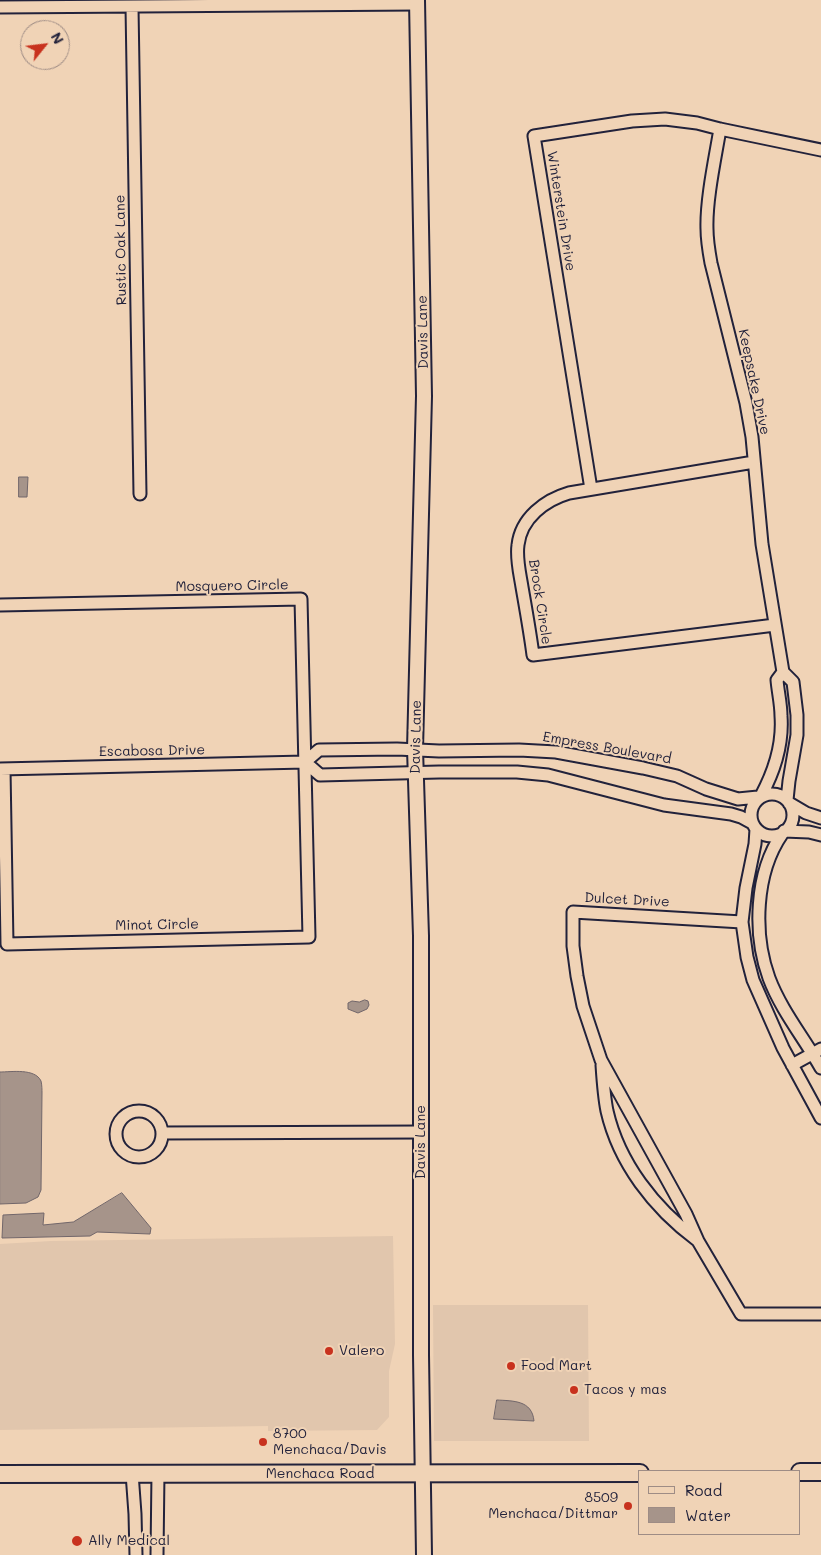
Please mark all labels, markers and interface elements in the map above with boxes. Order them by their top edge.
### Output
north arrow [20,20,70,70]
text: N [47,29,69,47]
street label: Winterstein Drive [543,150,579,272]
street label: Rustic Oak Lane [112,194,130,306]
street label: Davis Lane [414,295,432,369]
street label: Keepsake Drive [735,328,773,436]
street label: Brock Circle [525,558,555,646]
street label: Mosquero Circle [175,577,289,595]
street label: Davis Lane [407,700,425,774]
street label: Empress Boulevard [541,728,673,768]
street label: Escabosa Drive [99,742,205,760]
street label: Dulcet Drive [584,889,670,911]
street label: Minot Circle [115,916,199,934]
street label: Davis Lane [413,1105,429,1179]
place label: Valero [339,1343,384,1359]
marker: Valero [323,1345,335,1357]
place label: Food Mart [521,1358,592,1374]
marker: Food Mart [505,1360,517,1372]
place label: Tacos y mas [584,1382,667,1398]
marker: Tacos y mas [568,1384,580,1396]
place label: 8700 Menchaca/Davis [273,1426,387,1458]
marker: 8700 Menchaca/Davis [257,1436,269,1448]
street label: Menchaca Road [266,1466,374,1482]
legend [638,1470,801,1535]
text: Road [685,1480,722,1500]
place label: 8509 Menchaca/Dittmar [488,1490,618,1522]
marker: 8509 Menchaca/Dittmar [622,1500,634,1512]
text: Water [685,1505,731,1525]
place label: Ally Medical [88,1533,170,1549]
marker: Ally Medical [70,1534,84,1548]

